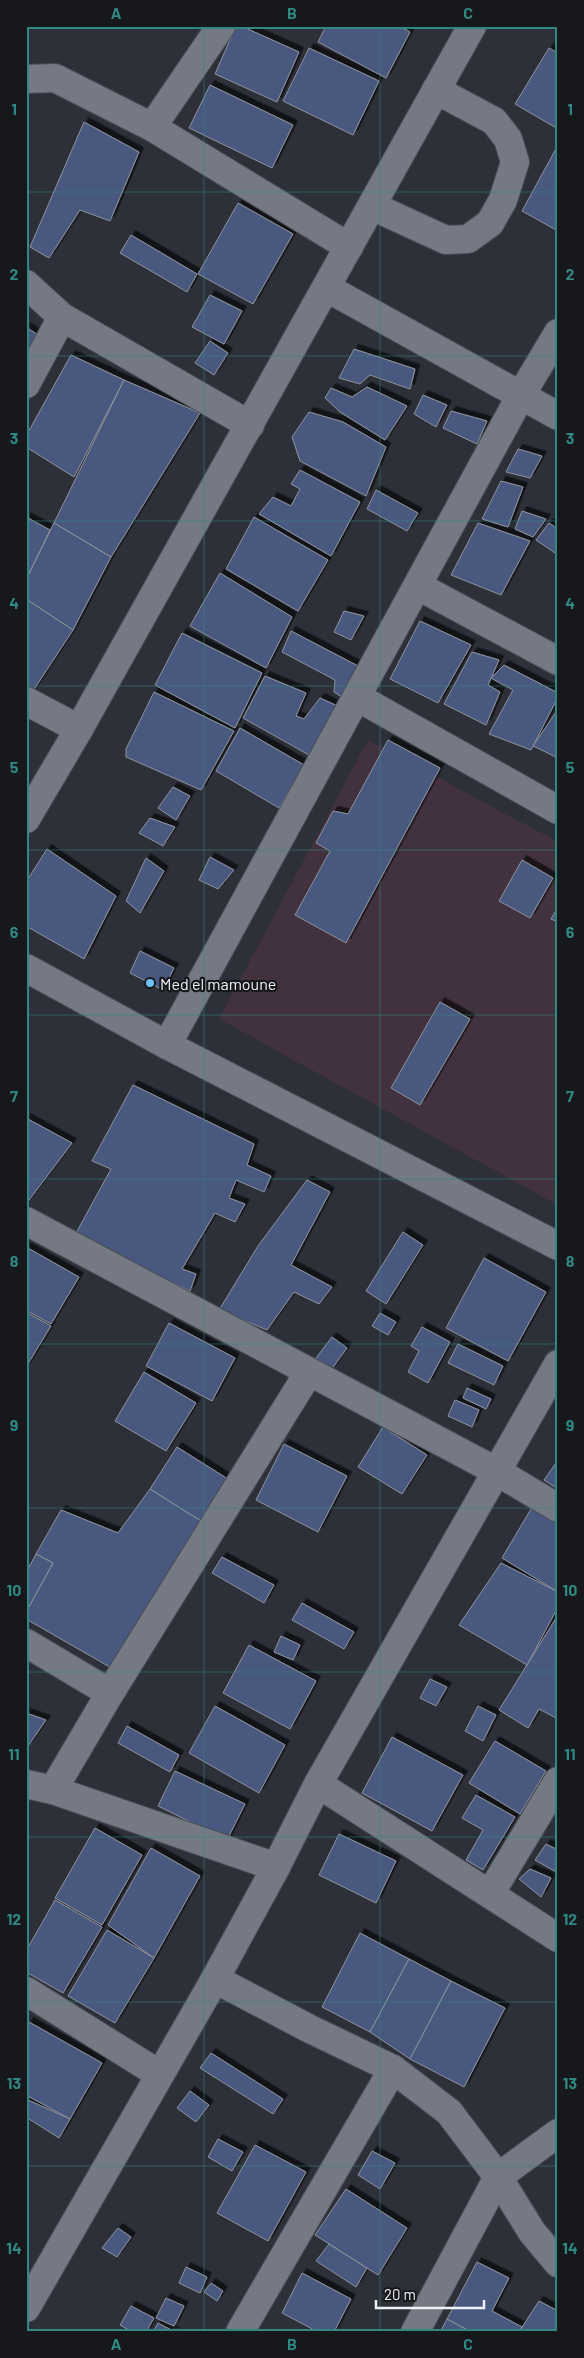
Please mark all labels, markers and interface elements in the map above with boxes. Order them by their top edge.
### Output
text: A [111,3,122,22]
text: B [287,3,297,22]
text: C [463,3,473,22]
text: 1 [11,99,17,118]
text: 1 [567,99,573,118]
text: 2 [10,264,19,283]
text: 2 [566,264,575,283]
text: 3 [10,428,18,447]
text: 3 [566,428,574,447]
text: 4 [9,593,19,612]
text: 4 [565,593,575,612]
text: 5 [10,757,19,776]
text: 5 [566,757,575,776]
text: 6 [10,922,19,941]
text: 6 [566,922,575,941]
place label: Med el mamoune [160,974,276,993]
marker: Med el mamoune [144,977,156,989]
text: 7 [10,1086,18,1105]
text: 7 [566,1086,574,1105]
text: 8 [10,1251,19,1270]
text: 8 [566,1251,575,1270]
text: 9 [10,1415,18,1434]
text: 9 [566,1415,574,1434]
text: 10 [7,1580,21,1599]
text: 10 [563,1580,577,1599]
text: 11 [8,1744,20,1763]
text: 11 [564,1744,576,1763]
text: 12 [7,1909,21,1928]
text: 12 [563,1909,577,1928]
text: 13 [7,2073,21,2092]
text: 13 [563,2073,577,2092]
text: 14 [6,2238,22,2257]
text: 14 [562,2238,578,2257]
scale bar [376,2278,484,2310]
text: 20 m [384,2285,416,2303]
text: A [111,2334,122,2353]
text: B [287,2334,297,2353]
text: C [463,2334,473,2353]

